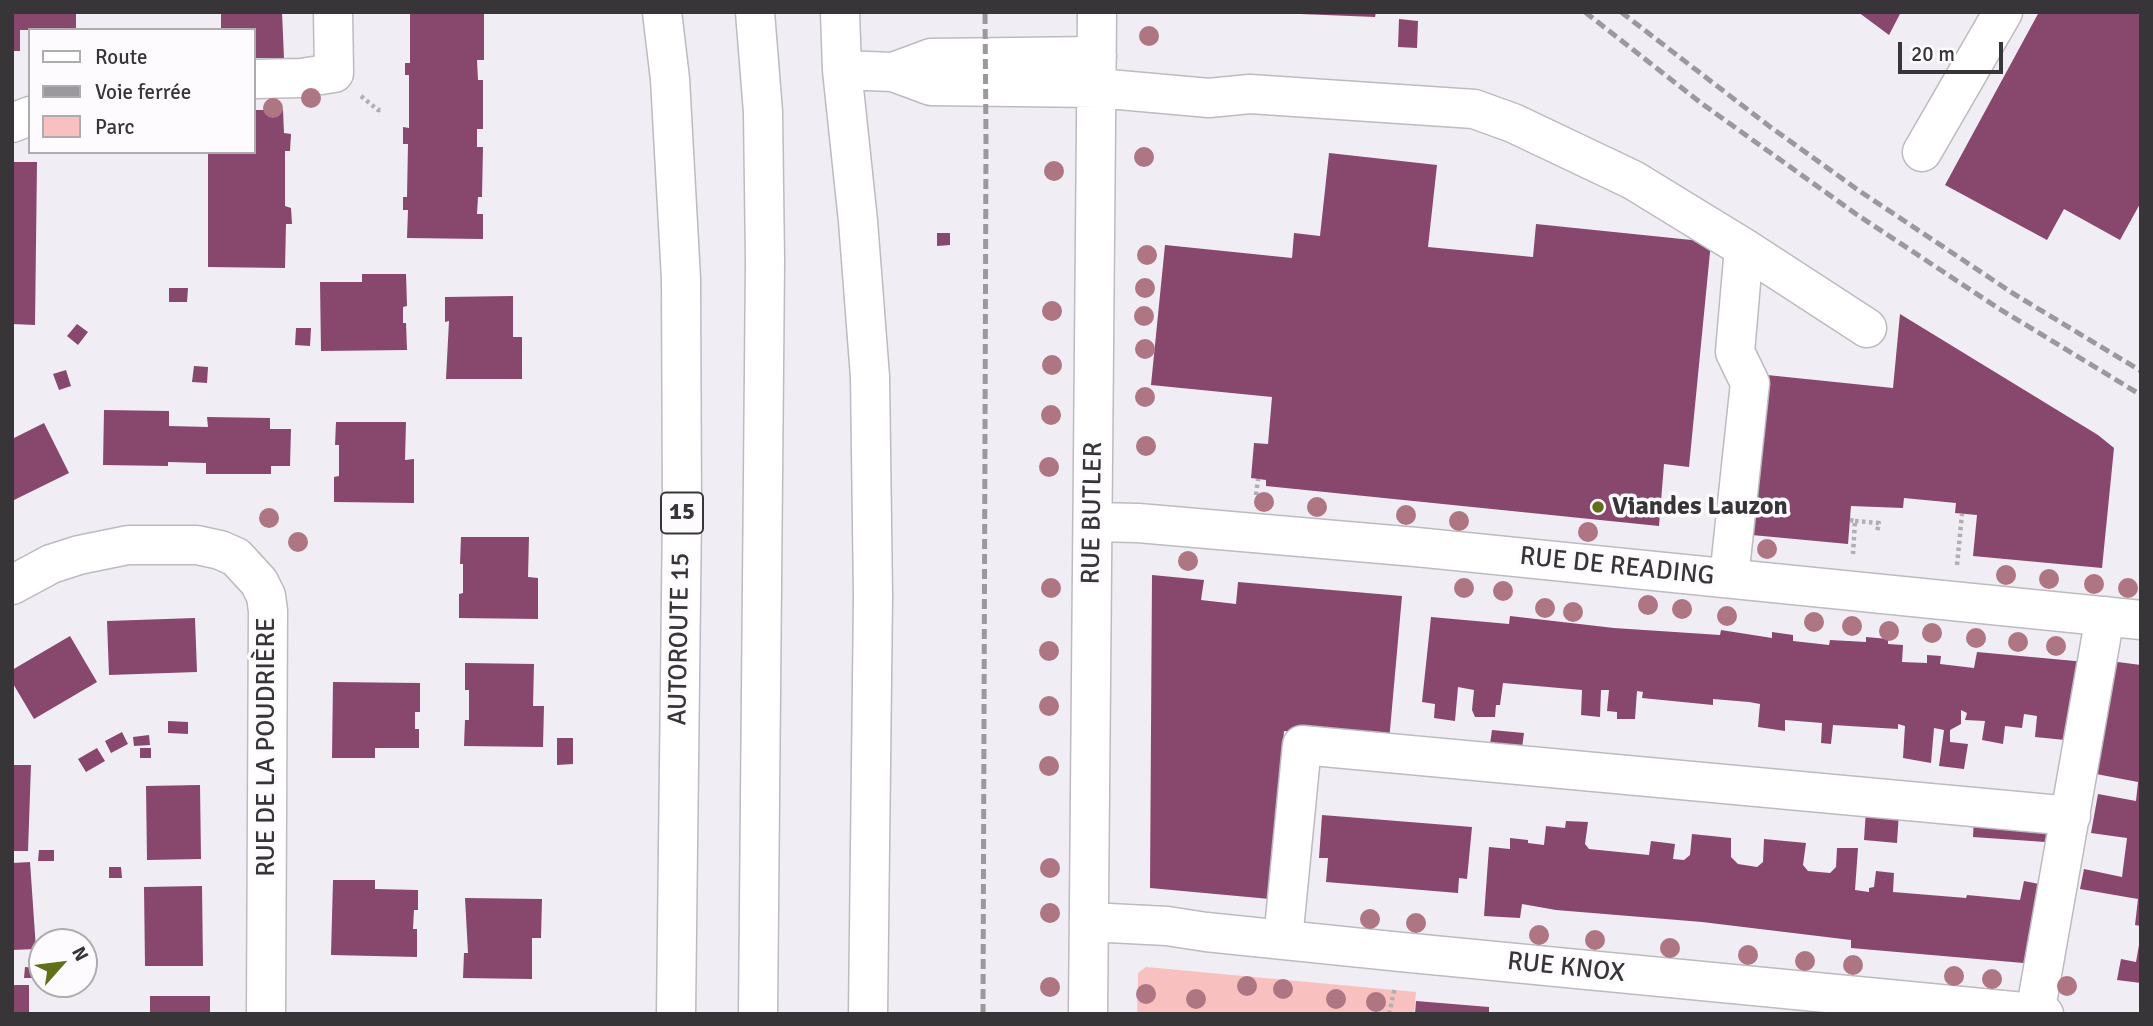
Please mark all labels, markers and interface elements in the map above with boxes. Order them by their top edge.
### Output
legend [28,28,256,154]
scale bar [1901,28,2006,72]
text: 20 m [1911,41,1955,67]
text: Route [95,44,147,70]
text: Voie ferrée [95,79,191,105]
text: Parc [95,114,134,140]
street label: RUE BUTLER [1076,441,1110,585]
place label: Viandes Lauzon [1612,491,1788,523]
road number: 15 [661,492,703,534]
marker: Viandes Lauzon [1590,499,1606,515]
street label: RUE DE READING [1518,541,1716,593]
street label: AUTOROUTE 15 [663,552,697,726]
street label: RUE DE LA POUDRIÈRE [251,617,283,877]
north arrow [28,928,98,998]
text: N [66,943,93,966]
street label: RUE KNOX [1506,946,1626,990]

